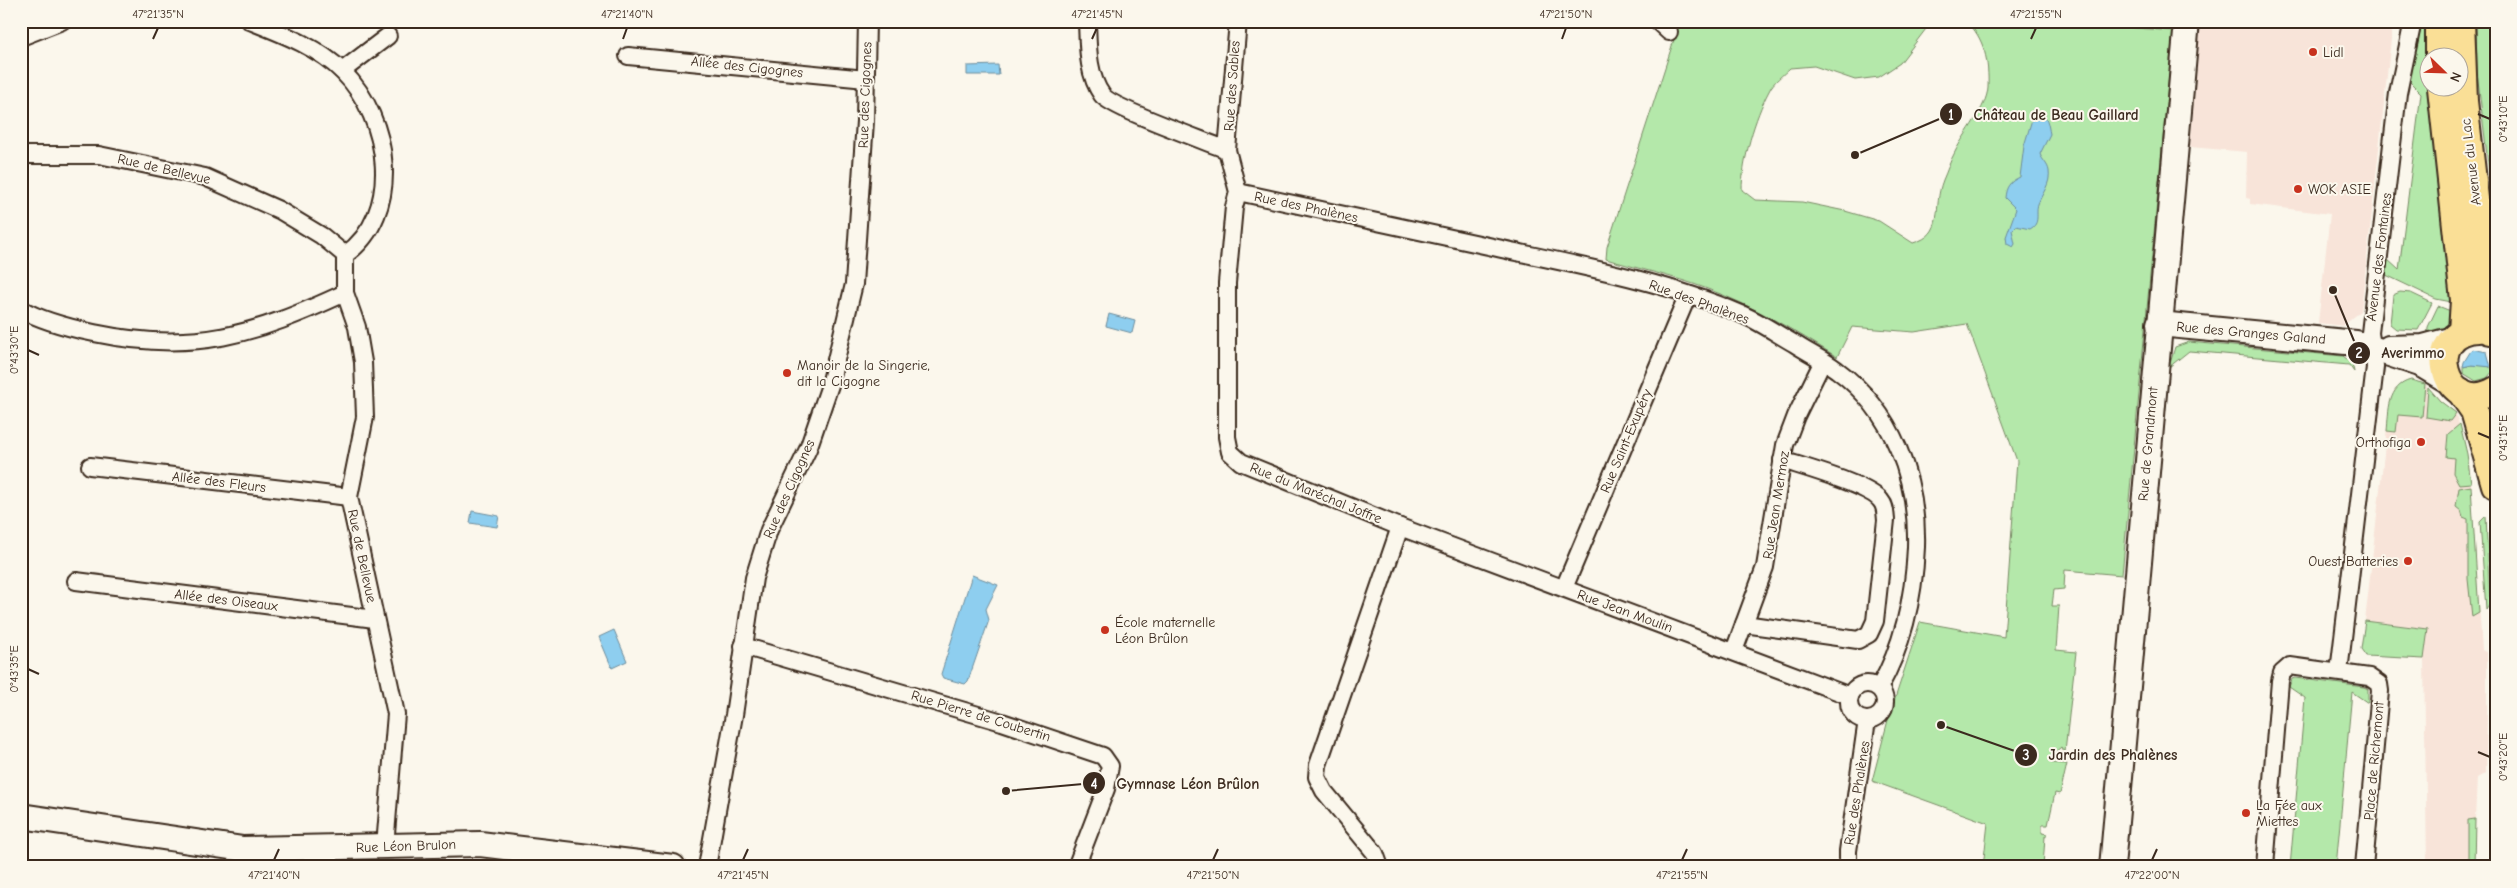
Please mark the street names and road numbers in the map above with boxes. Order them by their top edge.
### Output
street label: Rue des Sables [1220,40,1244,132]
street label: Rue des Cigognes [855,41,875,149]
street label: Allée des Cigognes [690,53,804,81]
street label: Avenue du Lac [2457,117,2485,206]
street label: Rue de Bellevue [116,150,212,188]
street label: Rue des Phalènes [1253,188,1359,226]
street label: Avenue des Fontaines [2363,192,2395,322]
street label: Rue des Phalènes [1647,276,1752,328]
street label: Rue des Granges Galand [2176,318,2326,348]
street label: Rue de Grandmont [2135,385,2162,502]
street label: Rue Saint-Exupéry [1596,386,1656,495]
street label: Rue des Cigognes [760,437,819,541]
street label: Rue Jean Mermoz [1759,450,1793,560]
street label: Rue du Maréchal Joffre [1248,459,1384,527]
street label: Allée des Fleurs [171,468,267,496]
street label: Rue de Bellevue [344,508,380,604]
street label: Allée des Oiseaux [173,585,279,615]
street label: Rue Jean Moulin [1575,586,1675,636]
street label: Rue Pierre de Coubertin [909,687,1053,745]
street label: Place de Richemont [2360,700,2388,821]
street label: Rue des Phalènes [1840,739,1874,846]
street label: Rue Léon Brulon [356,836,456,856]

